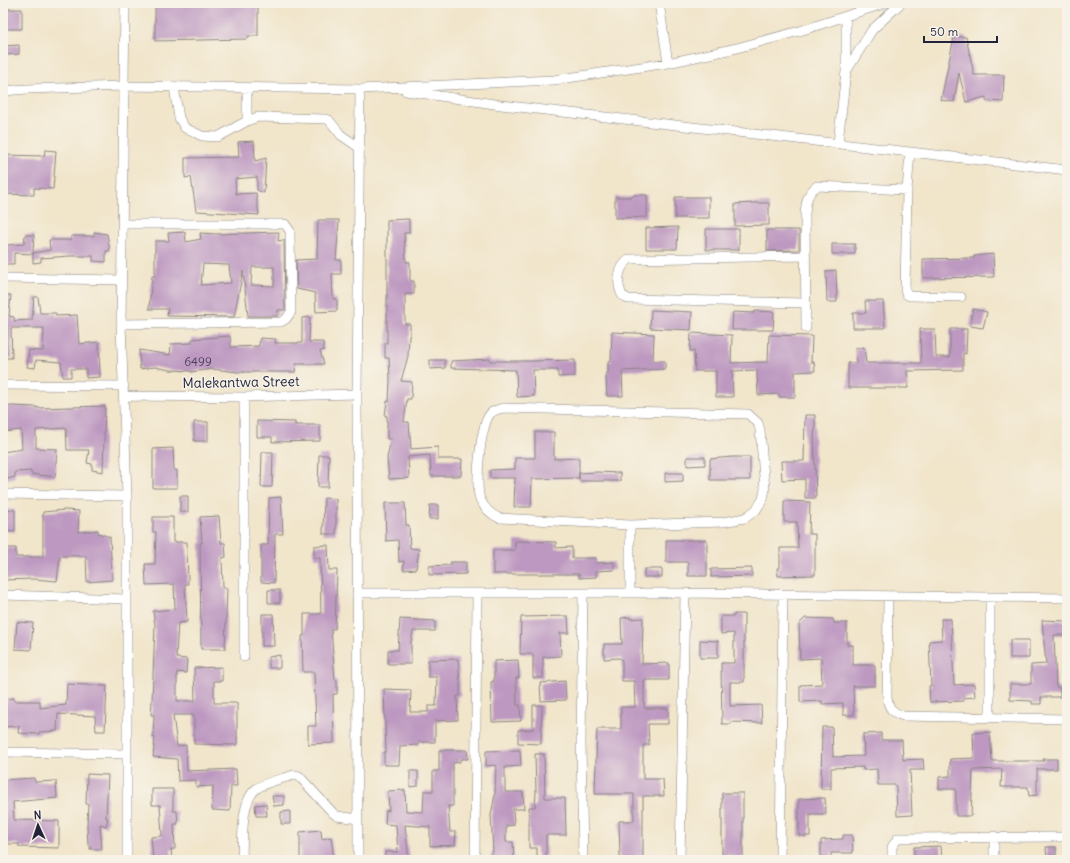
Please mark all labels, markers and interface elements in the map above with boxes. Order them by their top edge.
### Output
scale bar [924,18,997,44]
text: 50 m [930,24,959,39]
house number: 6499 [184,354,212,369]
street label: Malekantwa Street [182,372,300,392]
north arrow [18,805,58,845]
text: N [33,808,42,822]

